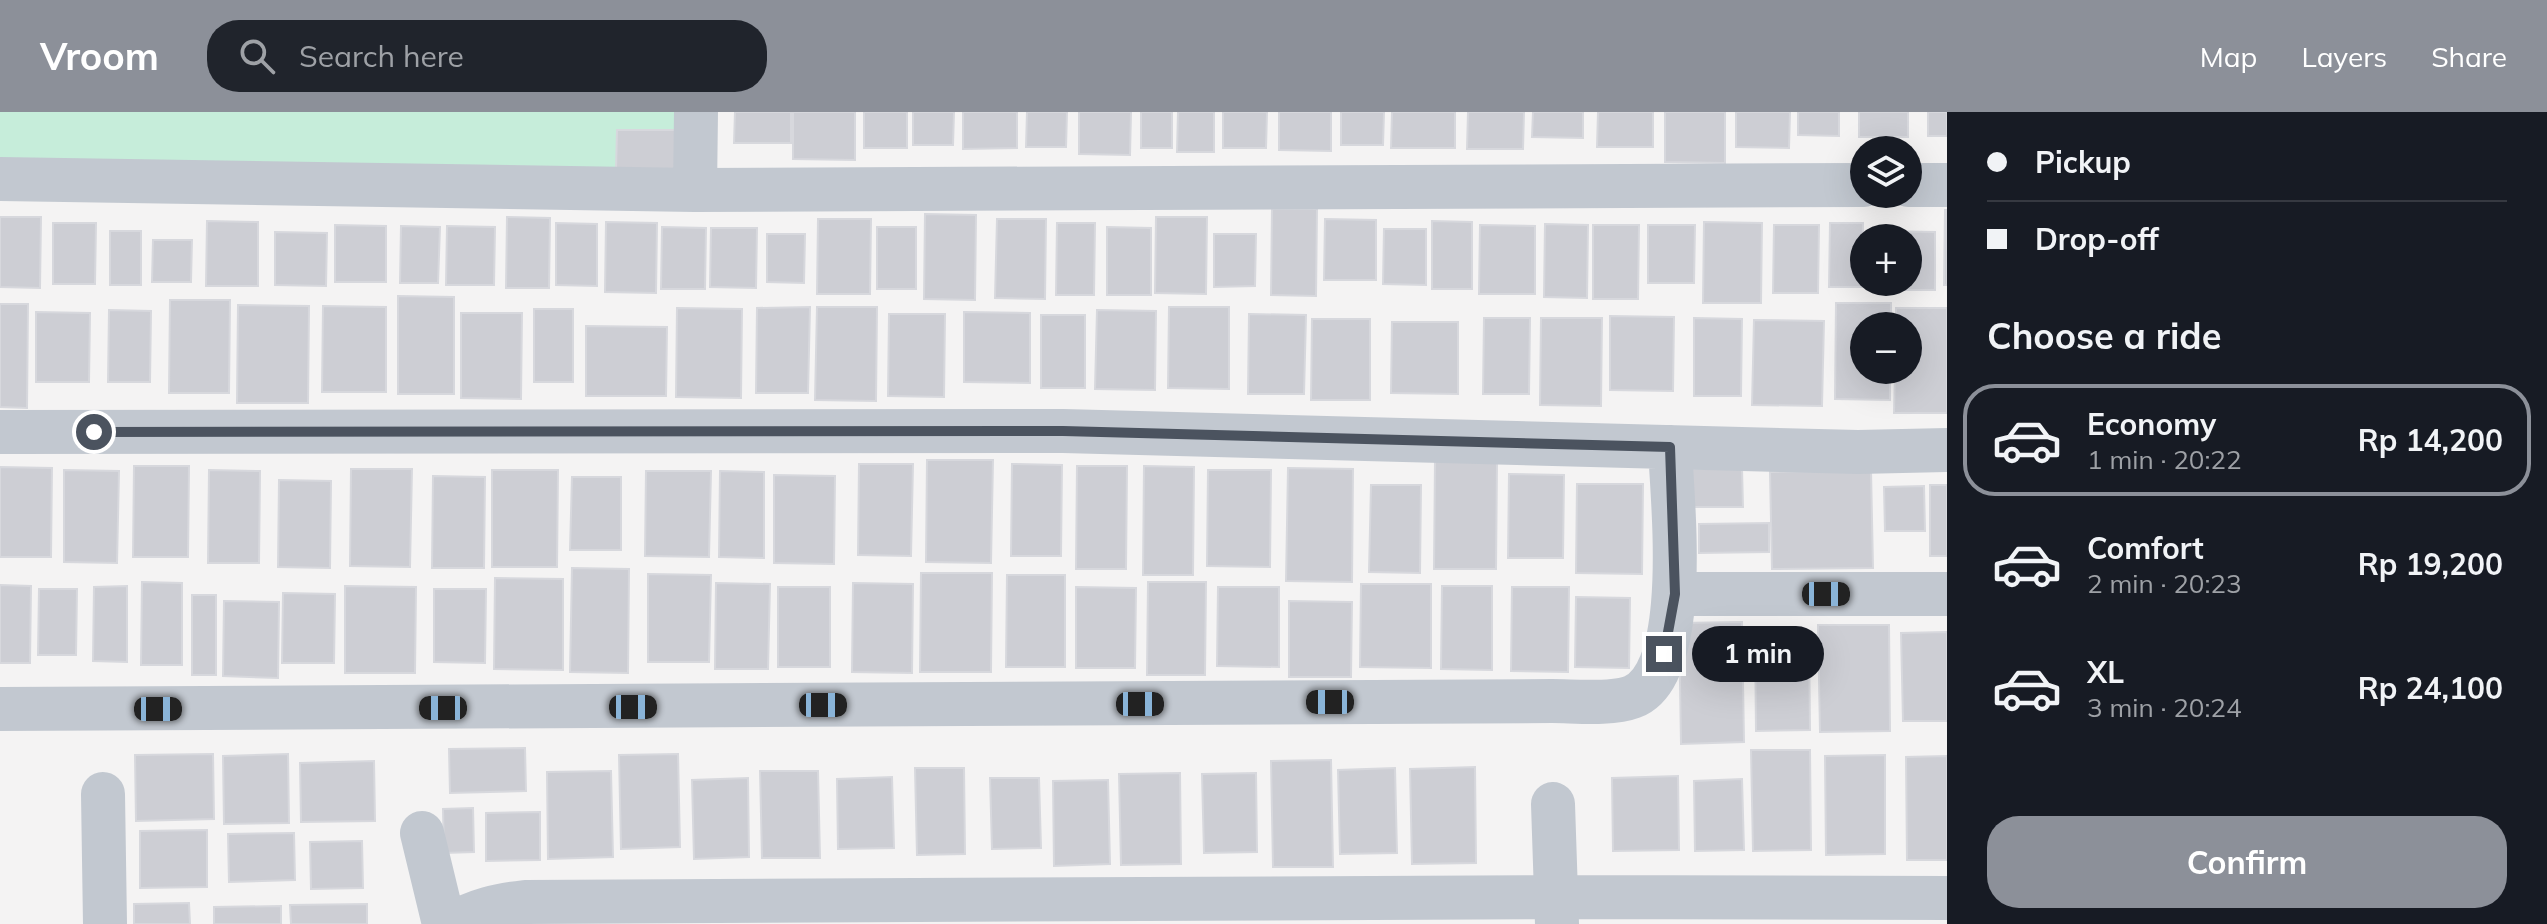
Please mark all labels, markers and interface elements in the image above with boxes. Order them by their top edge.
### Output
search box [207,20,767,92]
text: Vroom [40,32,159,80]
icon: search [235,34,279,78]
text: Search here [299,37,464,75]
text: Map [2200,39,2257,74]
text: Layers [2301,39,2387,74]
text: Share [2431,39,2507,74]
map controls [1850,136,1922,384]
button: layers [1850,136,1922,208]
text: Pickup [2035,143,2131,181]
text: Drop-off [2035,220,2159,258]
button: + [1850,224,1922,296]
button: − [1850,312,1922,384]
text: Choose a ride [1987,313,2221,358]
icon: car [1991,404,2063,476]
text: Economy [2087,405,2216,443]
route start [76,414,112,450]
text: Rp 14,200 [2358,421,2503,459]
text: 1 min · 20:22 [2087,443,2242,476]
icon: car [1991,528,2063,600]
text: Comfort [2087,529,2204,567]
text: Rp 19,200 [2358,545,2503,583]
text: 2 min · 20:23 [2087,567,2242,600]
car [1802,582,1850,606]
callout: 1 min [1692,626,1824,682]
route end [1646,636,1682,672]
text: 1 min [1724,637,1792,670]
icon: car [1991,652,2063,724]
text: XL [2087,653,2124,691]
text: Rp 24,100 [2358,669,2503,707]
car [1306,690,1354,714]
text: 3 min · 20:24 [2087,691,2242,724]
car [1116,692,1164,716]
car [799,693,847,717]
car [609,695,657,719]
car [419,696,467,720]
car [134,697,182,721]
button: Confirm [1987,816,2507,908]

